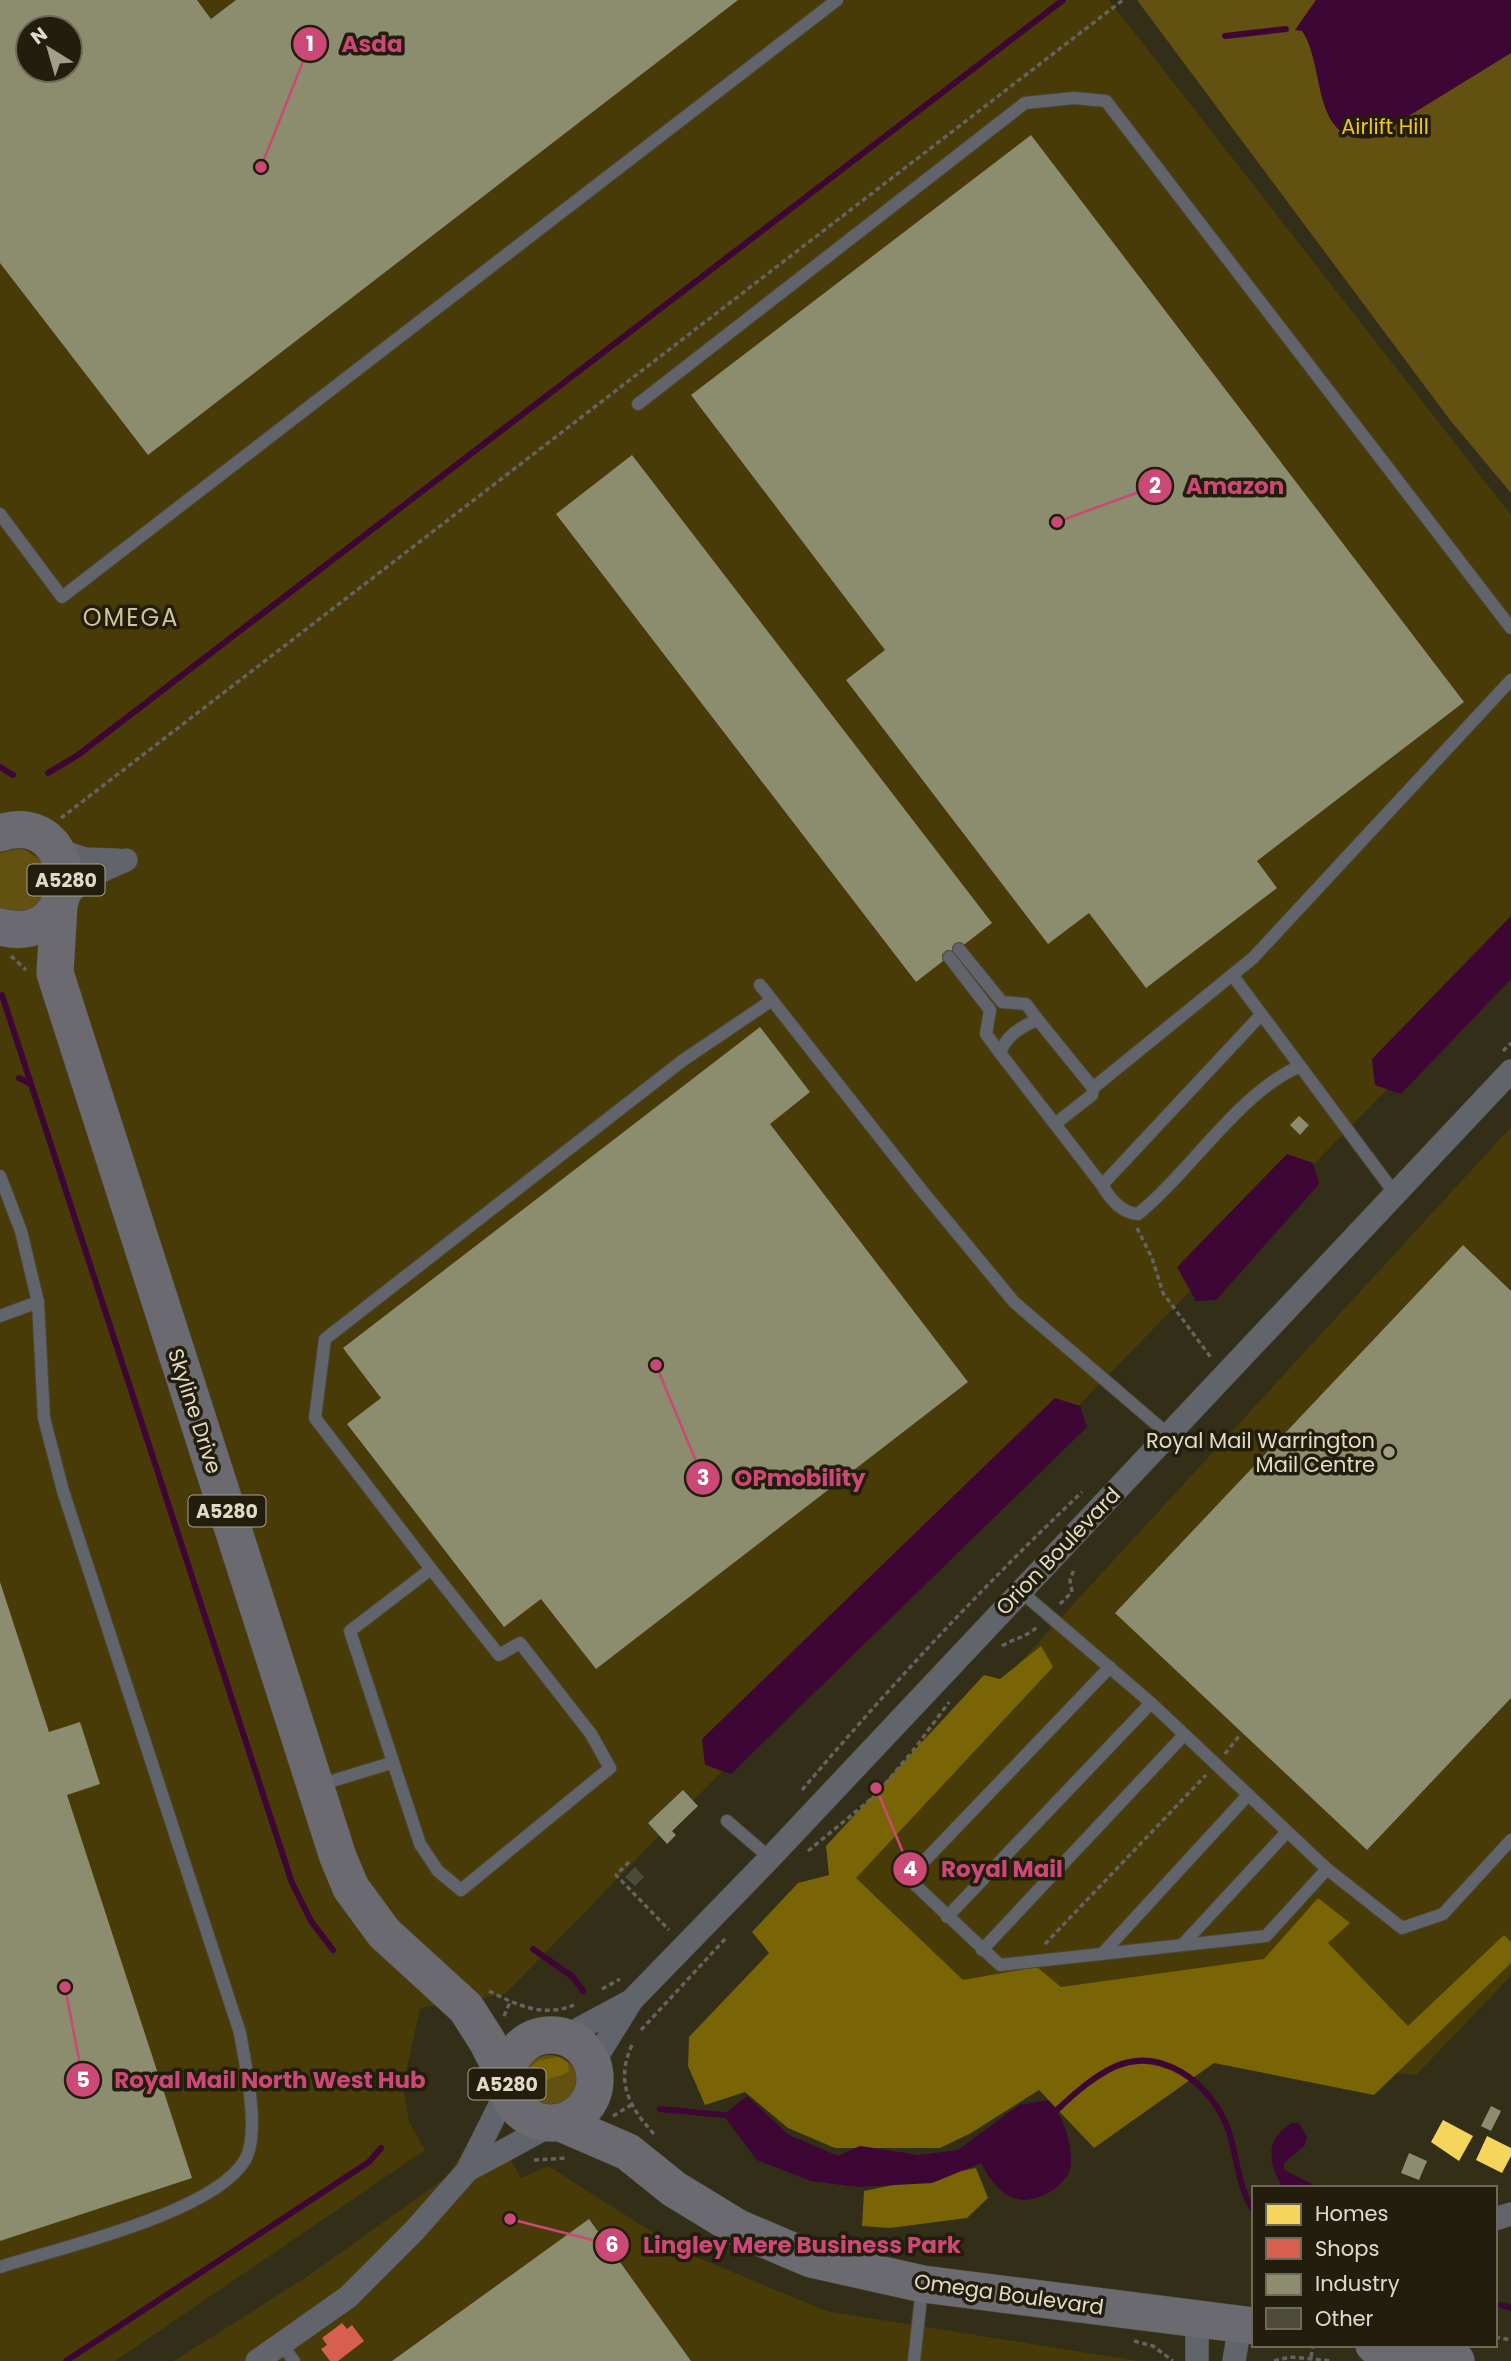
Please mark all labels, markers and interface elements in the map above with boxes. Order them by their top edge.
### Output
north arrow [14,14,84,84]
text: N [25,21,53,51]
callout: Asda [292,22,416,66]
text: Asda [341,28,403,60]
text: 1 [306,29,314,58]
park label: Airlift Hill [1341,112,1429,141]
callout: Amazon [1137,464,1299,508]
text: Amazon [1186,470,1284,502]
text: 2 [1149,471,1161,500]
district label: OMEGA [83,601,179,634]
road number: A5280 [28,864,104,895]
street label: Skyline Drive [161,1345,229,1477]
place label: Royal Mail Warrington Mail Centre [1146,1426,1375,1479]
marker: Royal Mail Warrington Mail Centre [1381,1444,1397,1460]
callout: OPmobility [685,1456,880,1500]
text: OPmobility [734,1462,866,1494]
text: 3 [697,1463,709,1492]
street label: Orion Boulevard [989,1481,1127,1621]
road number: A5280 [188,1496,266,1526]
callout: Royal Mail [893,1847,1077,1891]
text: Royal Mail [941,1853,1063,1885]
text: 4 [903,1854,917,1883]
callout: Royal Mail North West Hub [65,2058,440,2102]
text: Royal Mail North West Hub [114,2064,426,2096]
text: 5 [76,2065,90,2094]
road number: A5280 [468,2068,546,2100]
legend [1252,2186,1497,2347]
text: Homes [1315,2199,1389,2228]
callout: Lingley Mere Business Park [595,2223,975,2267]
text: Lingley Mere Business Park [643,2229,962,2261]
text: 6 [605,2230,619,2259]
text: Shops [1315,2234,1379,2263]
street label: Omega Boulevard [912,2266,1106,2322]
text: Industry [1315,2269,1400,2298]
text: Other [1315,2304,1374,2333]

